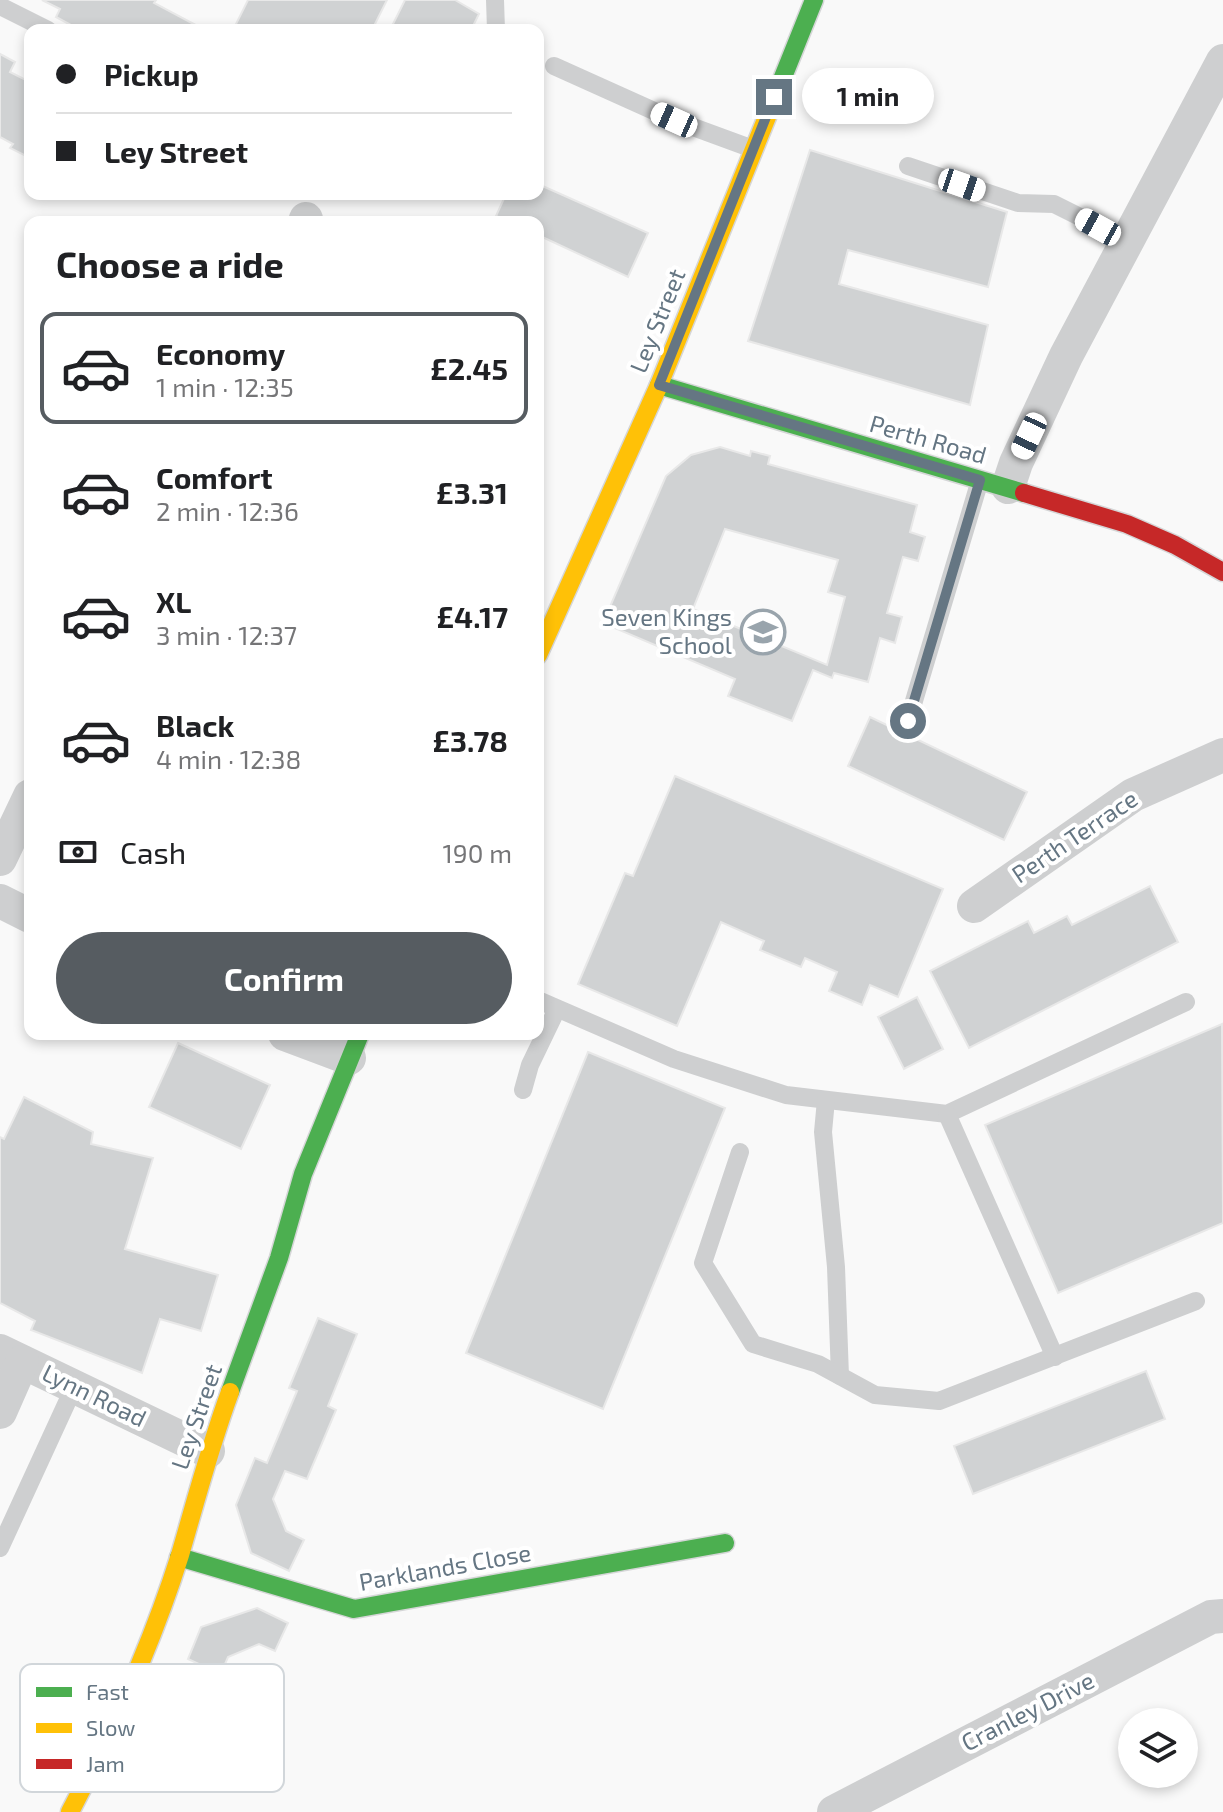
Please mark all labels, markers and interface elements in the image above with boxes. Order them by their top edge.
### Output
text: Pickup [104,56,199,92]
callout: 1 min [802,69,934,125]
route end [756,79,792,115]
text: 1 min [837,80,899,111]
car [647,99,701,141]
text: Ley Street [104,133,248,169]
car [935,166,989,204]
car [1071,205,1125,249]
text: Choose a ride [56,242,284,285]
street label: Ley Street [623,264,691,377]
icon: car [60,332,132,404]
text: Economy [156,335,285,371]
text: £2.45 [430,350,508,386]
text: 1 min · 12:35 [156,371,294,402]
street label: Perth Road [867,408,990,469]
car [1008,409,1050,463]
icon: car [60,456,132,528]
text: Comfort [156,459,273,495]
text: £3.31 [436,474,508,510]
text: 2 min · 12:36 [156,495,299,526]
icon: car [60,580,132,652]
text: XL [156,583,191,619]
text: £4.17 [436,598,508,634]
place label: Seven Kings School [601,602,732,659]
school or university icon: Seven Kings School [739,608,787,656]
text: 3 min · 12:37 [156,619,297,650]
route start [890,703,926,739]
icon: car [60,704,132,776]
text: Black [156,707,234,743]
text: £3.78 [433,722,508,758]
text: 4 min · 12:38 [156,743,301,774]
street label: Perth Terrace [1006,783,1143,888]
icon: cash [56,830,100,874]
text: Cash [120,834,186,870]
text: 190 m [443,837,512,868]
button: Confirm [56,932,512,1024]
street label: Lynn Road [38,1357,151,1432]
street label: Ley Street [164,1360,227,1473]
street label: Parklands Close [356,1537,533,1596]
legend [20,1664,284,1792]
street label: Cranley Drive [956,1665,1098,1756]
text: Fast [86,1678,129,1704]
map controls [1118,1708,1198,1788]
button: layers [1118,1708,1198,1788]
text: Slow [86,1714,135,1740]
text: Jam [86,1750,125,1776]

